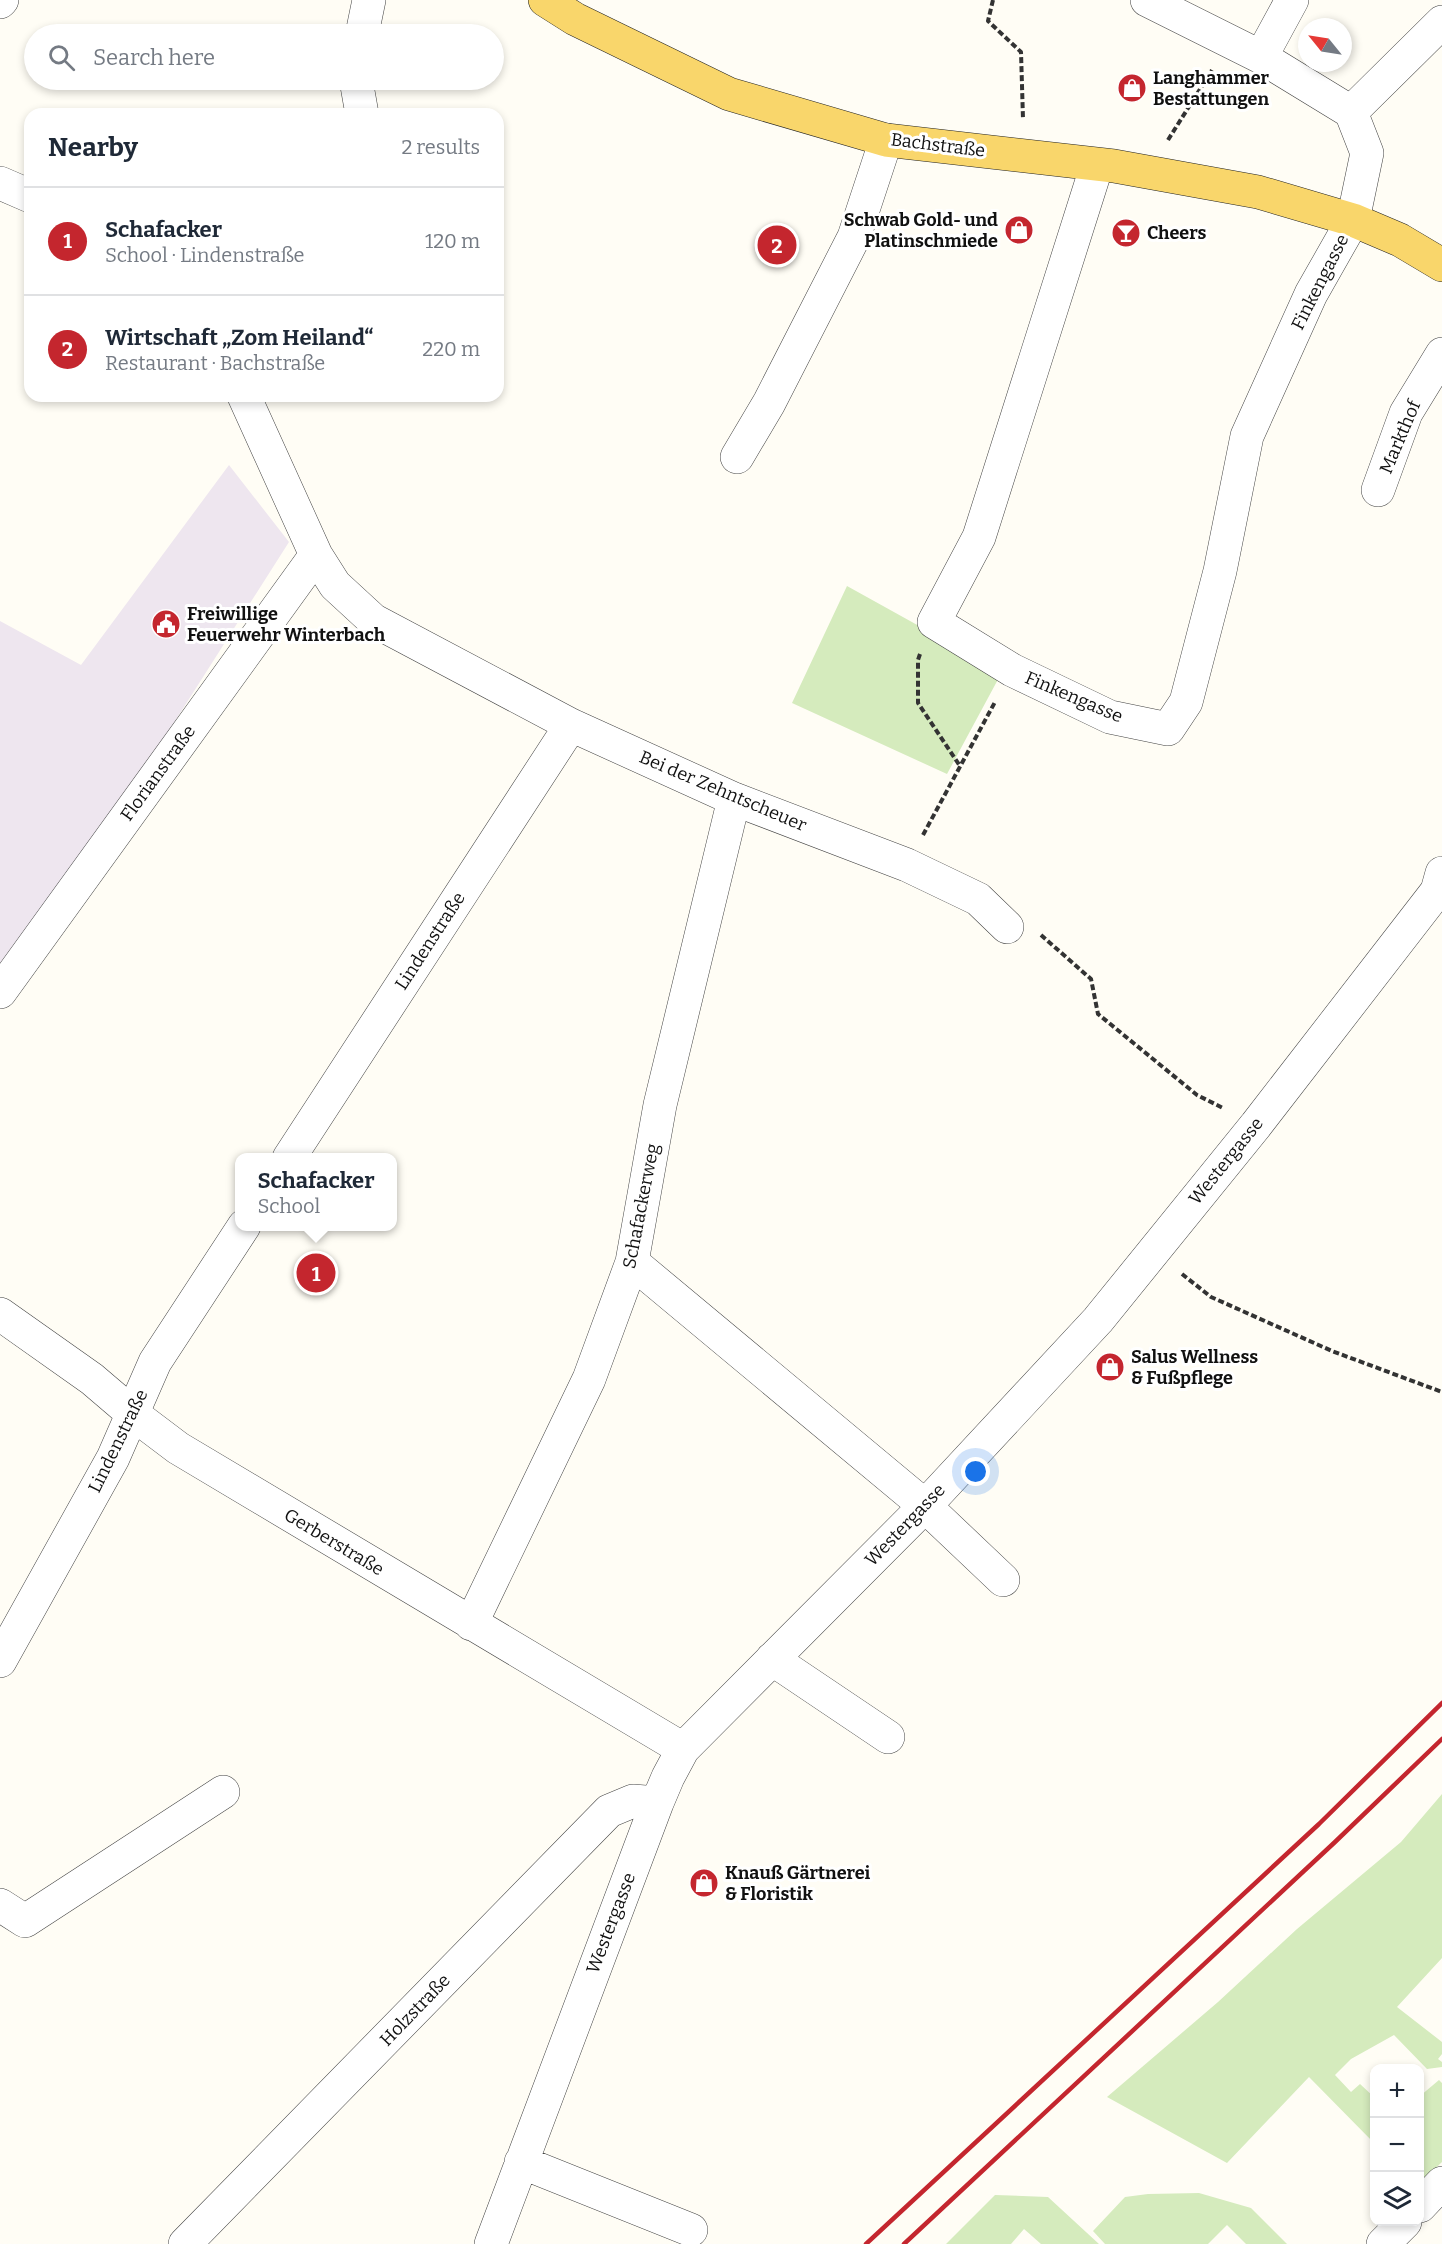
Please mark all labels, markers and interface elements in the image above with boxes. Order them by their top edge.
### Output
north arrow [1298,18,1352,72]
search box [24,24,504,90]
icon: search [45,41,78,74]
text: Search here [93,44,215,71]
place label: Langhammer Bestattungen [1153,67,1270,110]
shop icon: Langhammer Bestattungen [1116,72,1148,104]
street label: Bachstraße [890,128,986,162]
text: Nearby [48,132,138,163]
text: 2 results [401,135,480,159]
place label: Schwab Gold- und Platinschmiede [844,209,998,252]
shop icon: Schwab Gold- und Platinschmiede [1003,214,1035,246]
text: Schafacker [105,216,222,243]
bar icon: Cheers [1110,217,1142,249]
pin: 2 [758,222,796,268]
place label: Cheers [1147,222,1206,244]
text: 1 [63,229,72,253]
text: 120 m [425,229,480,253]
street label: Finkengasse [1287,231,1353,333]
text: School · Lindenstraße [105,243,305,267]
text: Wirtschaft „Zom Heiland“ [105,324,374,351]
text: 2 [62,337,73,361]
text: 220 m [422,337,480,361]
text: Restaurant · Bachstraße [105,351,325,375]
street label: Markthof [1375,396,1426,477]
place label: Freiwillige Feuerwehr Winterbach [187,603,386,646]
public building icon: Freiwillige Feuerwehr Winterbach [150,608,182,640]
street label: Finkengasse [1022,667,1126,727]
street label: Florianstraße [116,721,200,825]
street label: Bei der Zehntscheuer [636,746,810,836]
street label: Lindenstraße [390,888,470,994]
street label: Westergasse [1184,1113,1268,1209]
street label: Schafackerweg [618,1142,664,1270]
popup [235,1153,397,1231]
text: Schafacker [258,1167,374,1194]
text: School [258,1194,320,1218]
pin: 1 [296,1250,336,1296]
place label: Salus Wellness & Fußpflege [1131,1346,1258,1389]
shop icon: Salus Wellness & Fußpflege [1094,1351,1126,1383]
street label: Lindenstraße [84,1386,152,1496]
your location [961,1457,990,1486]
street label: Westergasse [860,1479,950,1571]
street label: Gerberstraße [280,1504,388,1580]
place label: Knauß Gärtnerei & Floristik [725,1862,871,1905]
shop icon: Knauß Gärtnerei & Floristik [688,1867,720,1899]
street label: Westergasse [582,1870,640,1976]
street label: Holzstraße [375,1969,455,2051]
map controls [1370,2064,1424,2226]
button: + [1370,2064,1424,2118]
button: − [1370,2118,1424,2172]
button: layers [1370,2172,1424,2226]

